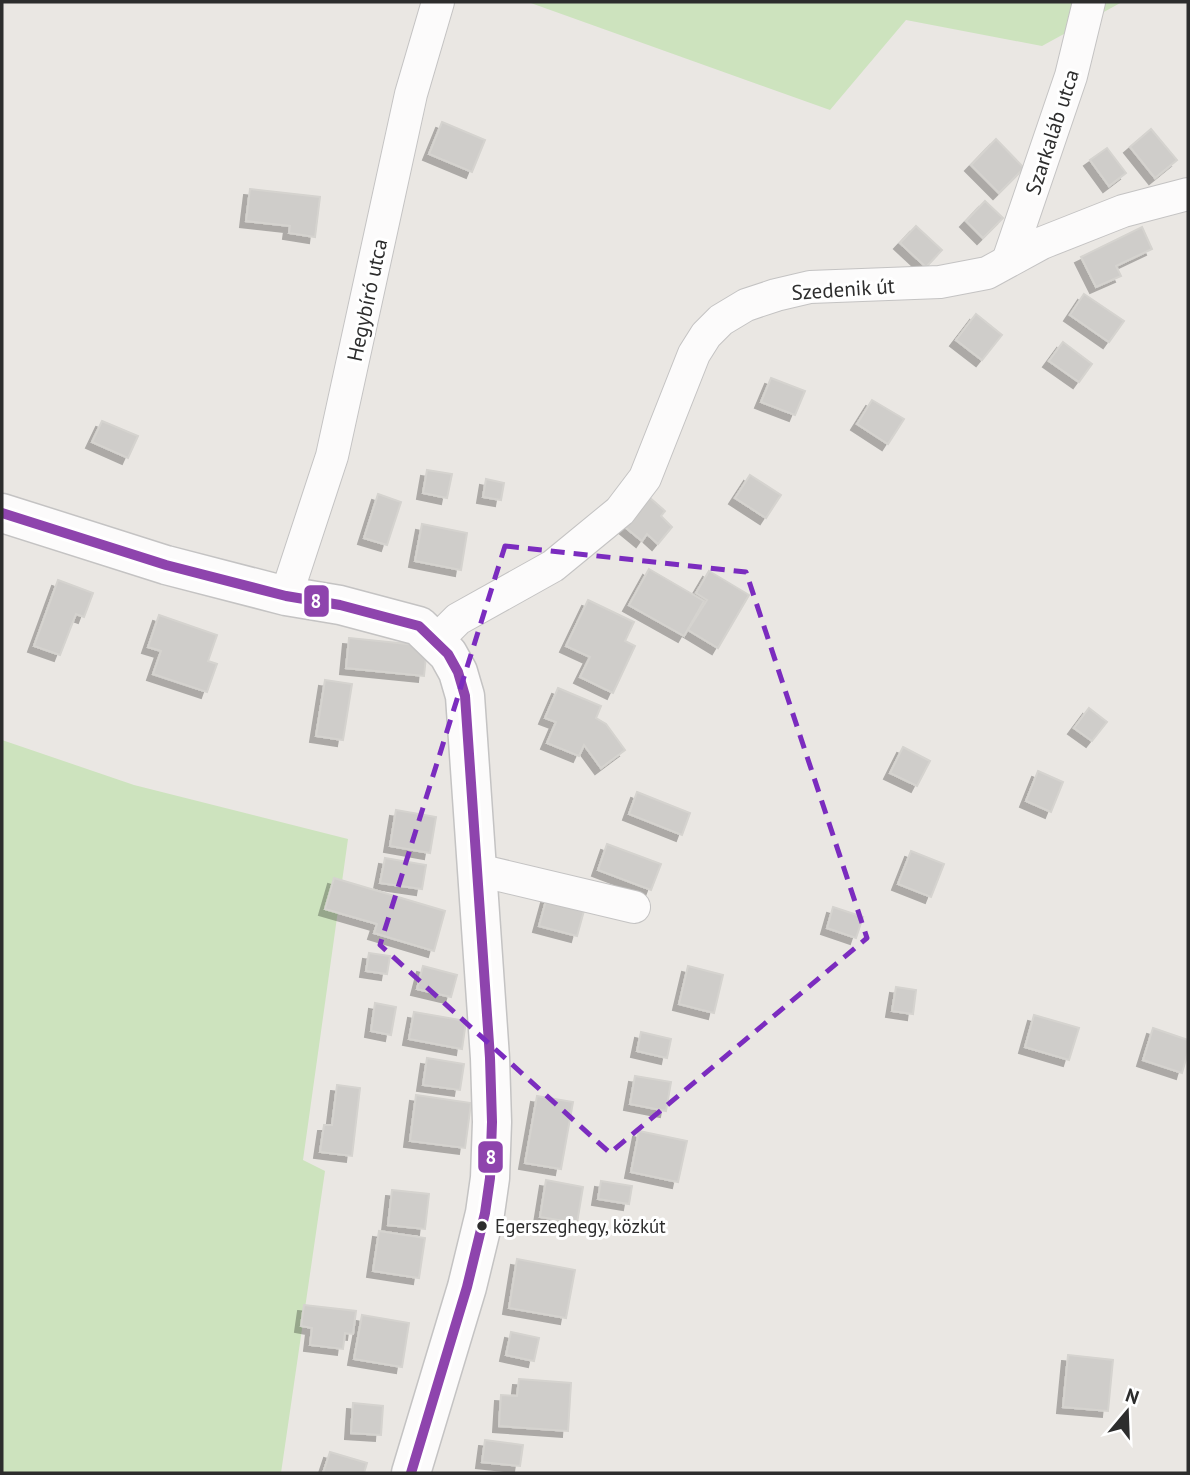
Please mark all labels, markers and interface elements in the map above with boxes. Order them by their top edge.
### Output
street label: Szarkaláb utca [1019,66,1085,198]
street label: Hegybíró utca [341,236,393,364]
street label: Szedenik út [790,272,896,306]
line badge: 8 [303,584,330,618]
text: 8 [311,589,321,613]
line badge: 8 [477,1140,504,1174]
text: 8 [486,1145,496,1169]
place label: Egerszeghegy, közkút [495,1214,666,1238]
marker: Egerszeghegy, közkút [475,1219,489,1233]
north arrow [1092,1377,1162,1447]
text: N [1123,1383,1142,1409]

